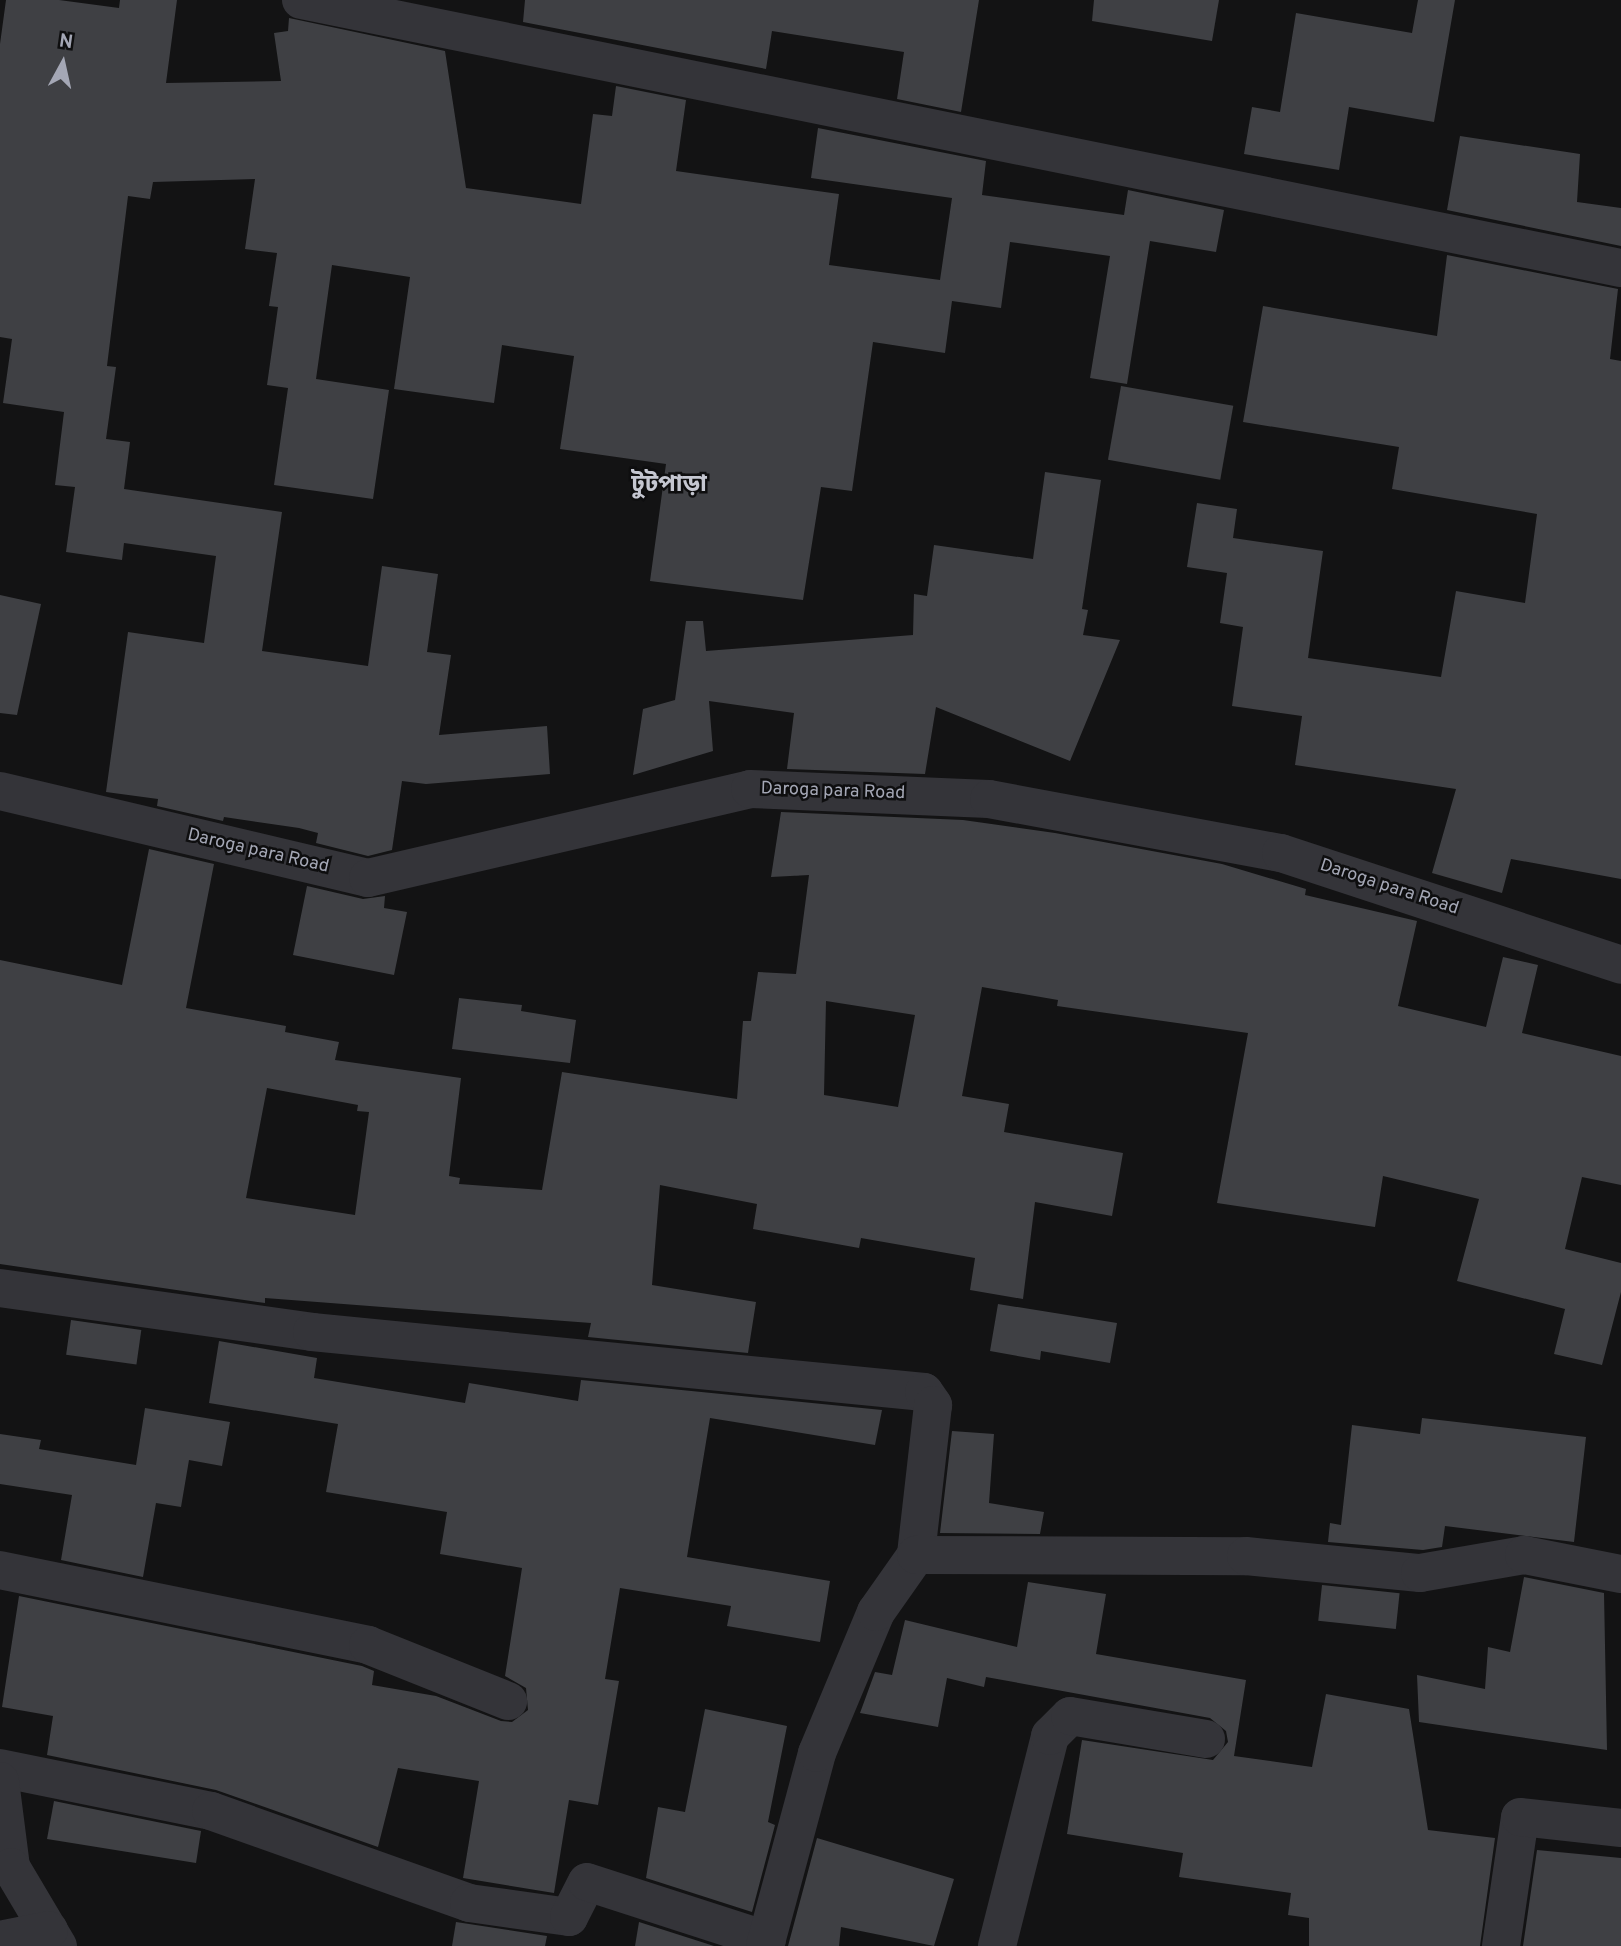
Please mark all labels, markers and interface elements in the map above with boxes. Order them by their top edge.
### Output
north arrow [28,28,98,98]
text: N [57,29,74,55]
district label: টুটপাড়া [631,472,707,500]
street label: Daroga para Road [760,779,906,805]
street label: Daroga para Road [185,825,331,879]
street label: Daroga para Road [1317,855,1461,921]

